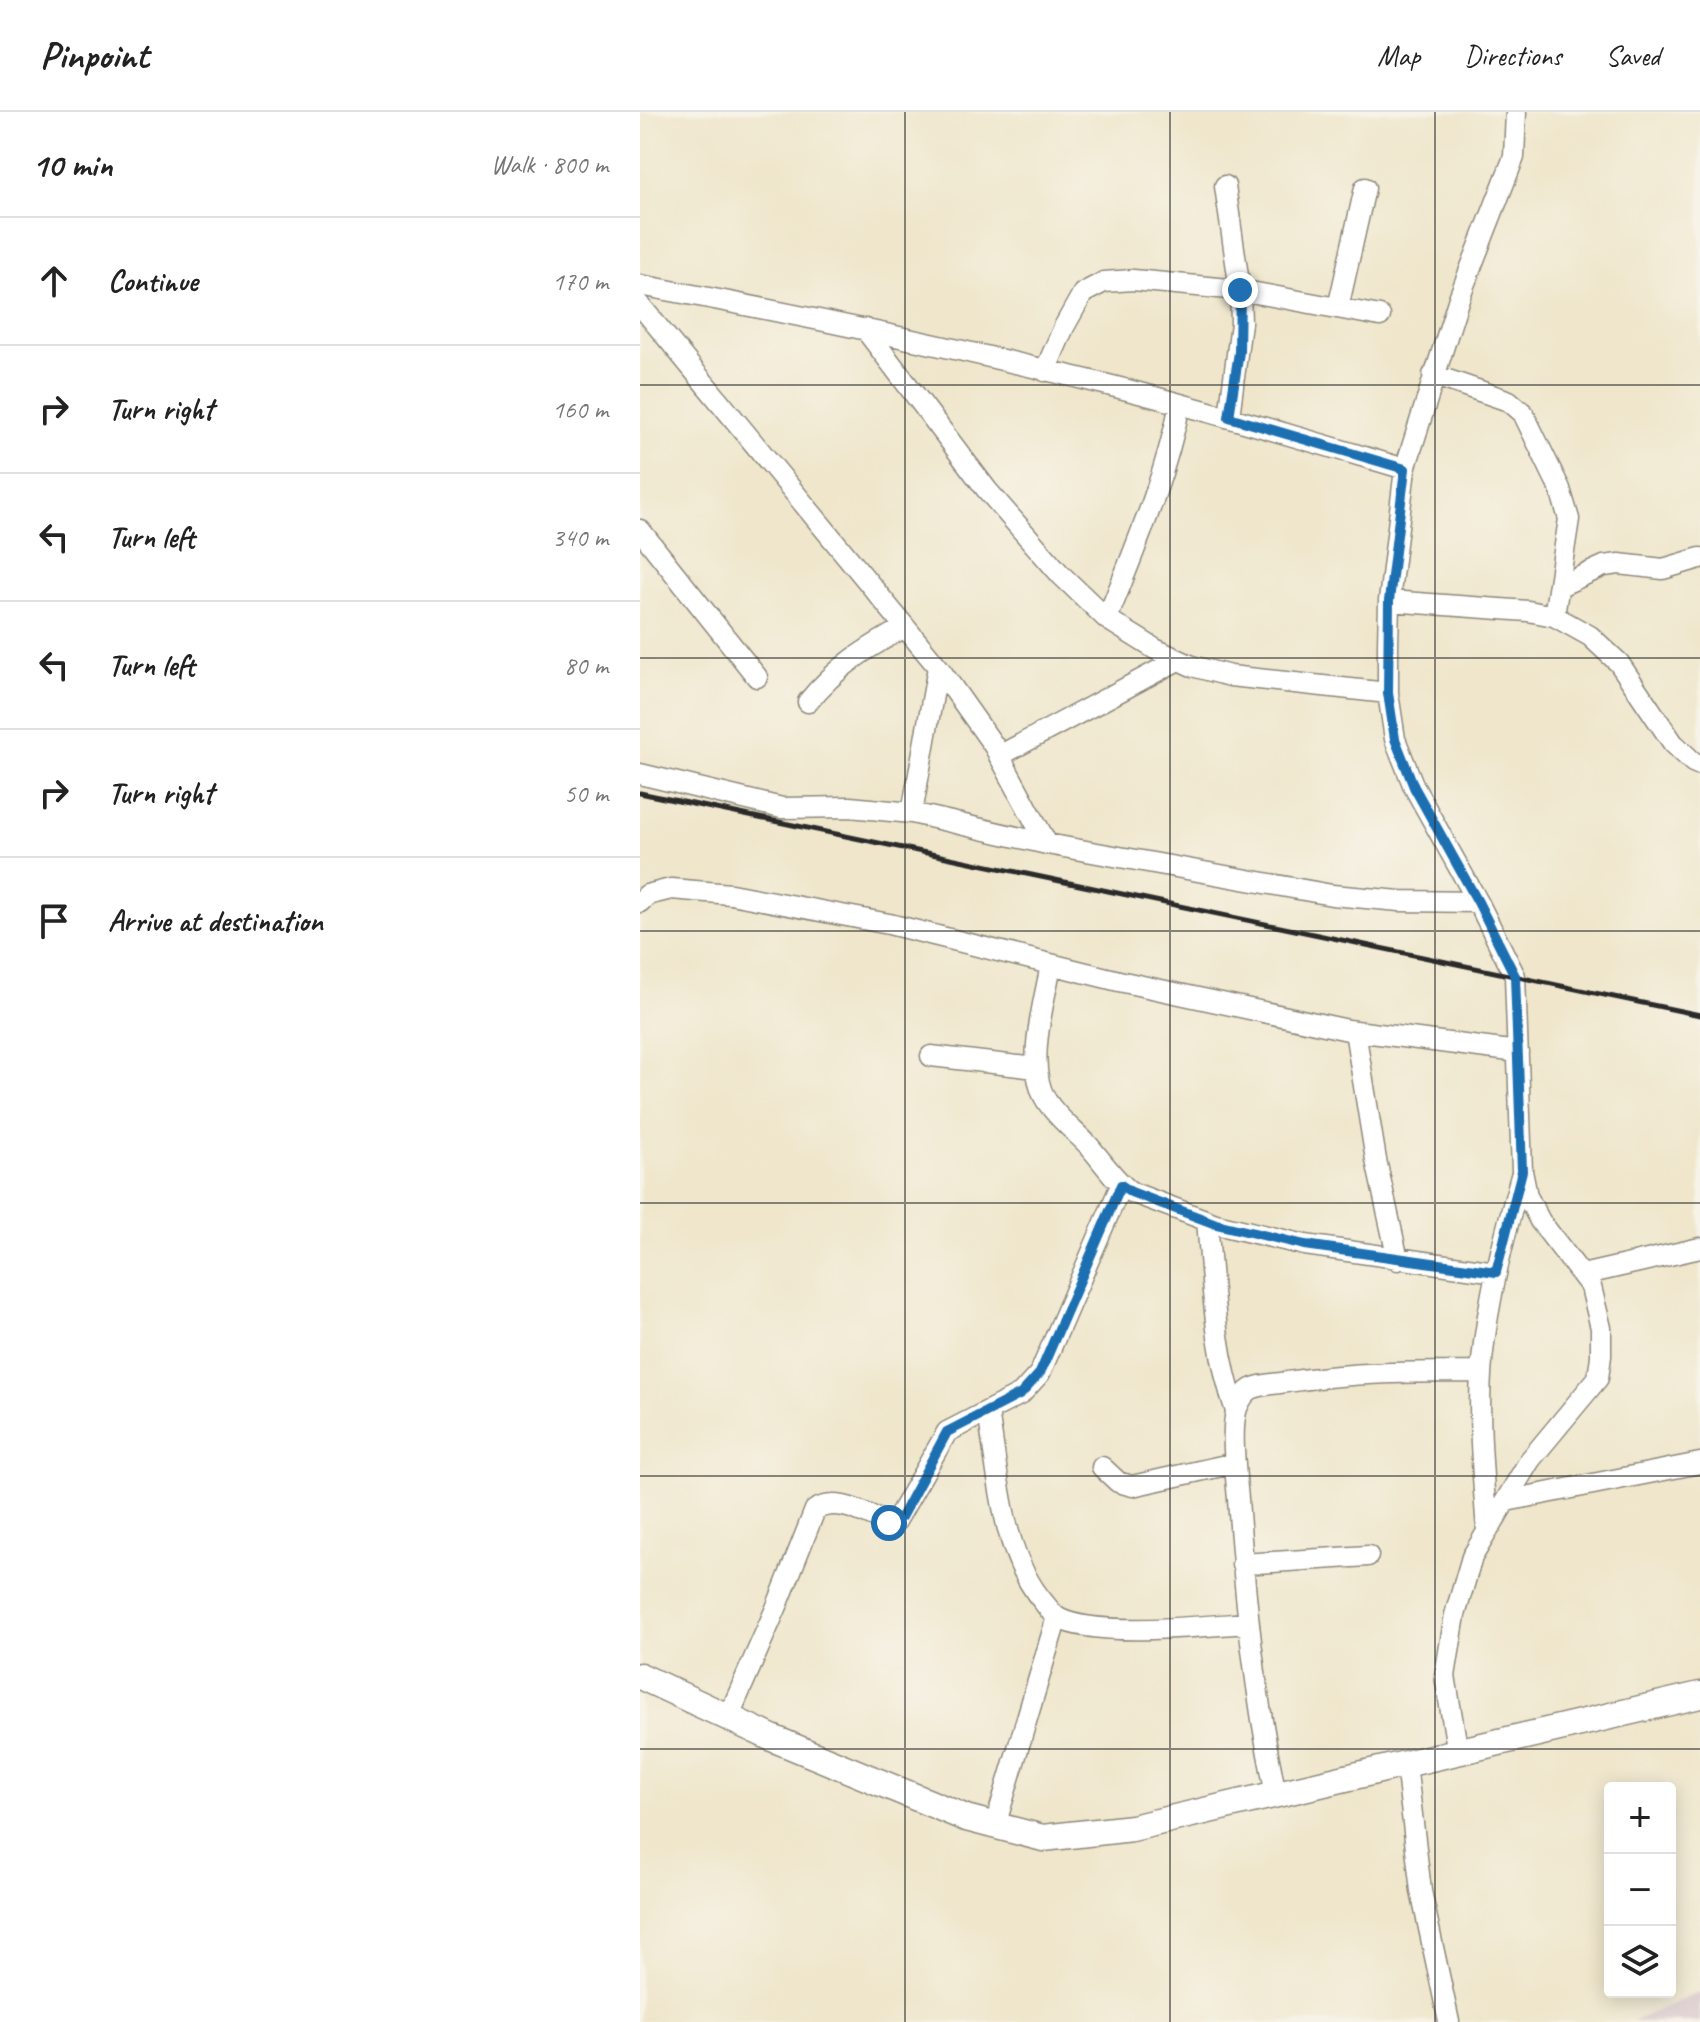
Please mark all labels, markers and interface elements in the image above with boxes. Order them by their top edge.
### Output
text: Pinpoint [40,32,149,79]
text: Map [1377,38,1420,73]
text: Directions [1464,38,1562,73]
text: Saved [1606,38,1660,73]
text: 10 min [32,143,112,186]
text: Walk · 800 m [491,148,608,181]
icon: ahead [32,259,76,303]
text: Continue [108,262,198,300]
text: 170 m [552,265,608,298]
route end [1222,272,1258,308]
icon: right [32,387,76,431]
text: Turn right [108,390,213,428]
text: 160 m [552,393,608,426]
icon: left [32,515,76,559]
text: Turn left [108,518,195,556]
text: 340 m [552,521,608,554]
icon: left [32,643,76,687]
text: Turn left [108,646,195,684]
text: 80 m [564,649,608,682]
icon: right [32,771,76,815]
text: Turn right [108,774,213,812]
text: 50 m [564,777,608,810]
icon: arrive [32,899,76,943]
text: Arrive at destination [108,902,323,940]
route start [871,1505,907,1541]
map controls [1604,1782,1676,1998]
button: + [1604,1782,1676,1854]
button: − [1604,1854,1676,1926]
button: layers [1604,1926,1676,1998]

